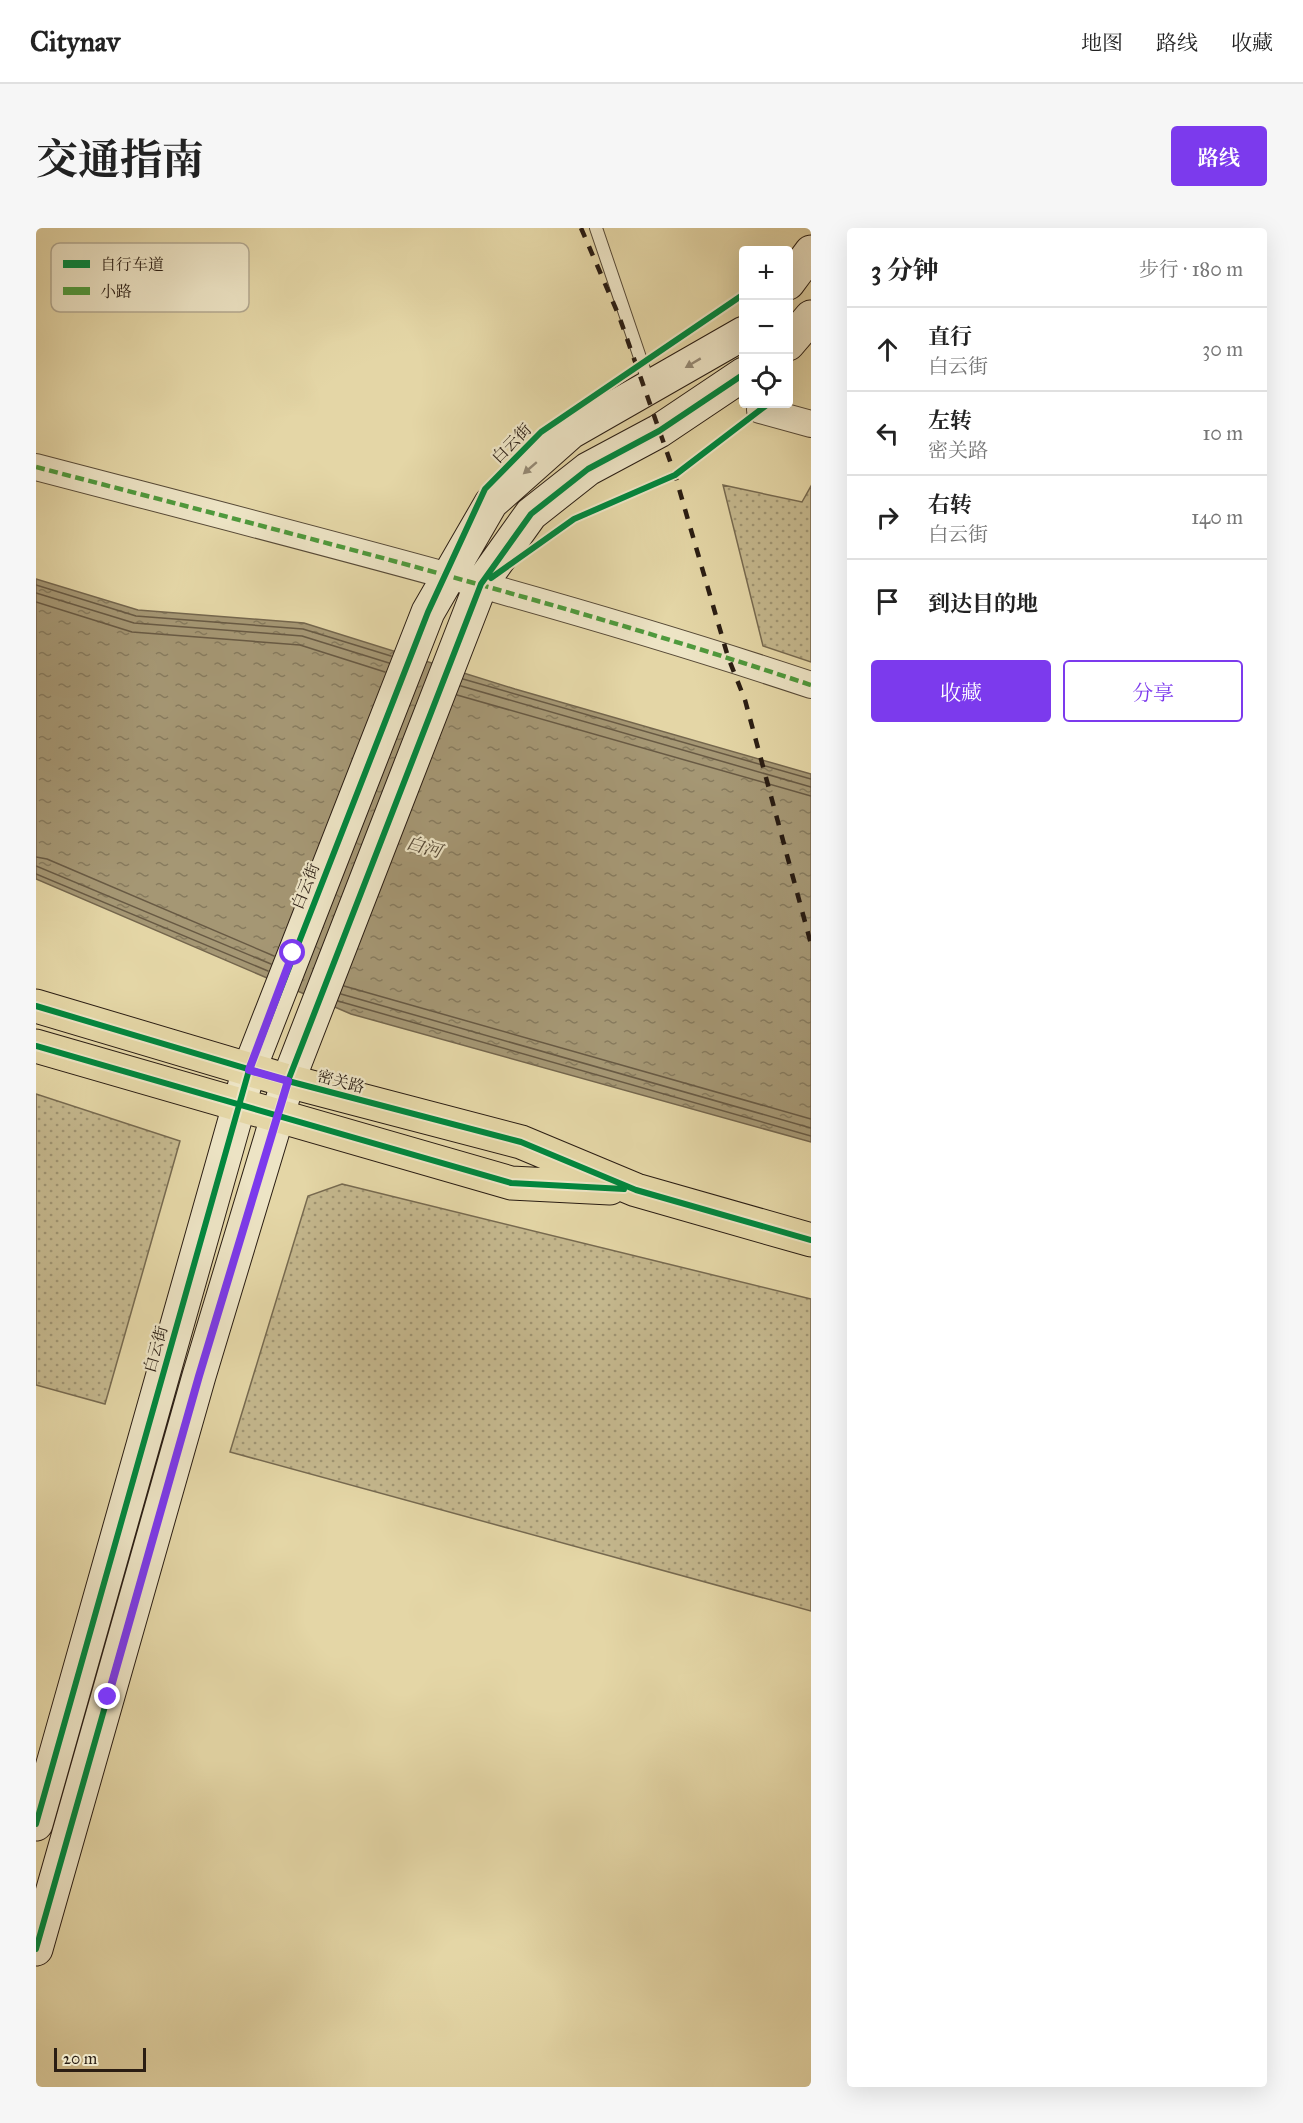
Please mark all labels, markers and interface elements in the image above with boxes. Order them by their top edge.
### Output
text: Citynav [30,24,120,59]
text: 地图 [1081,30,1123,56]
text: 路线 [1156,30,1198,56]
text: 收藏 [1231,30,1273,56]
button: 路线 [1171,126,1267,186]
text: 交通指南 [36,134,204,186]
legend [51,243,249,312]
map controls [739,246,793,408]
button: + [739,246,793,300]
text: 3 分钟 [871,254,939,286]
text: 自行车道 [100,255,164,274]
text: 步行 · 180 m [1139,257,1243,281]
text: 小路 [100,282,132,301]
button: − [739,300,793,354]
text: 直行 [928,323,972,350]
icon: ahead [871,333,904,366]
text: 30 m [1202,337,1243,361]
button: locate [739,354,793,408]
text: 白云街 [928,354,988,378]
one-way arrow [685,357,701,368]
text: 左转 [928,407,972,434]
icon: left [871,417,904,450]
street label: 白云街 [488,420,535,467]
text: 10 m [1202,421,1243,445]
text: 密关路 [928,438,988,462]
one-way arrow [522,462,538,475]
text: 右转 [928,491,972,518]
icon: right [871,501,904,534]
text: 140 m [1191,505,1243,529]
text: 白云街 [928,522,988,546]
icon: arrive [871,585,904,618]
text: 到达目的地 [928,590,1038,617]
button: 收藏 [871,660,1051,722]
button: 分享 [1063,660,1243,722]
water label: 白河 [404,831,447,863]
street label: 白云街 [288,860,323,912]
route start [279,939,305,965]
street label: 密关路 [315,1066,367,1097]
street label: 白云街 [140,1323,171,1375]
route end [94,1683,120,1709]
scale bar [54,2045,146,2072]
text: 20 m [63,2049,97,2068]

